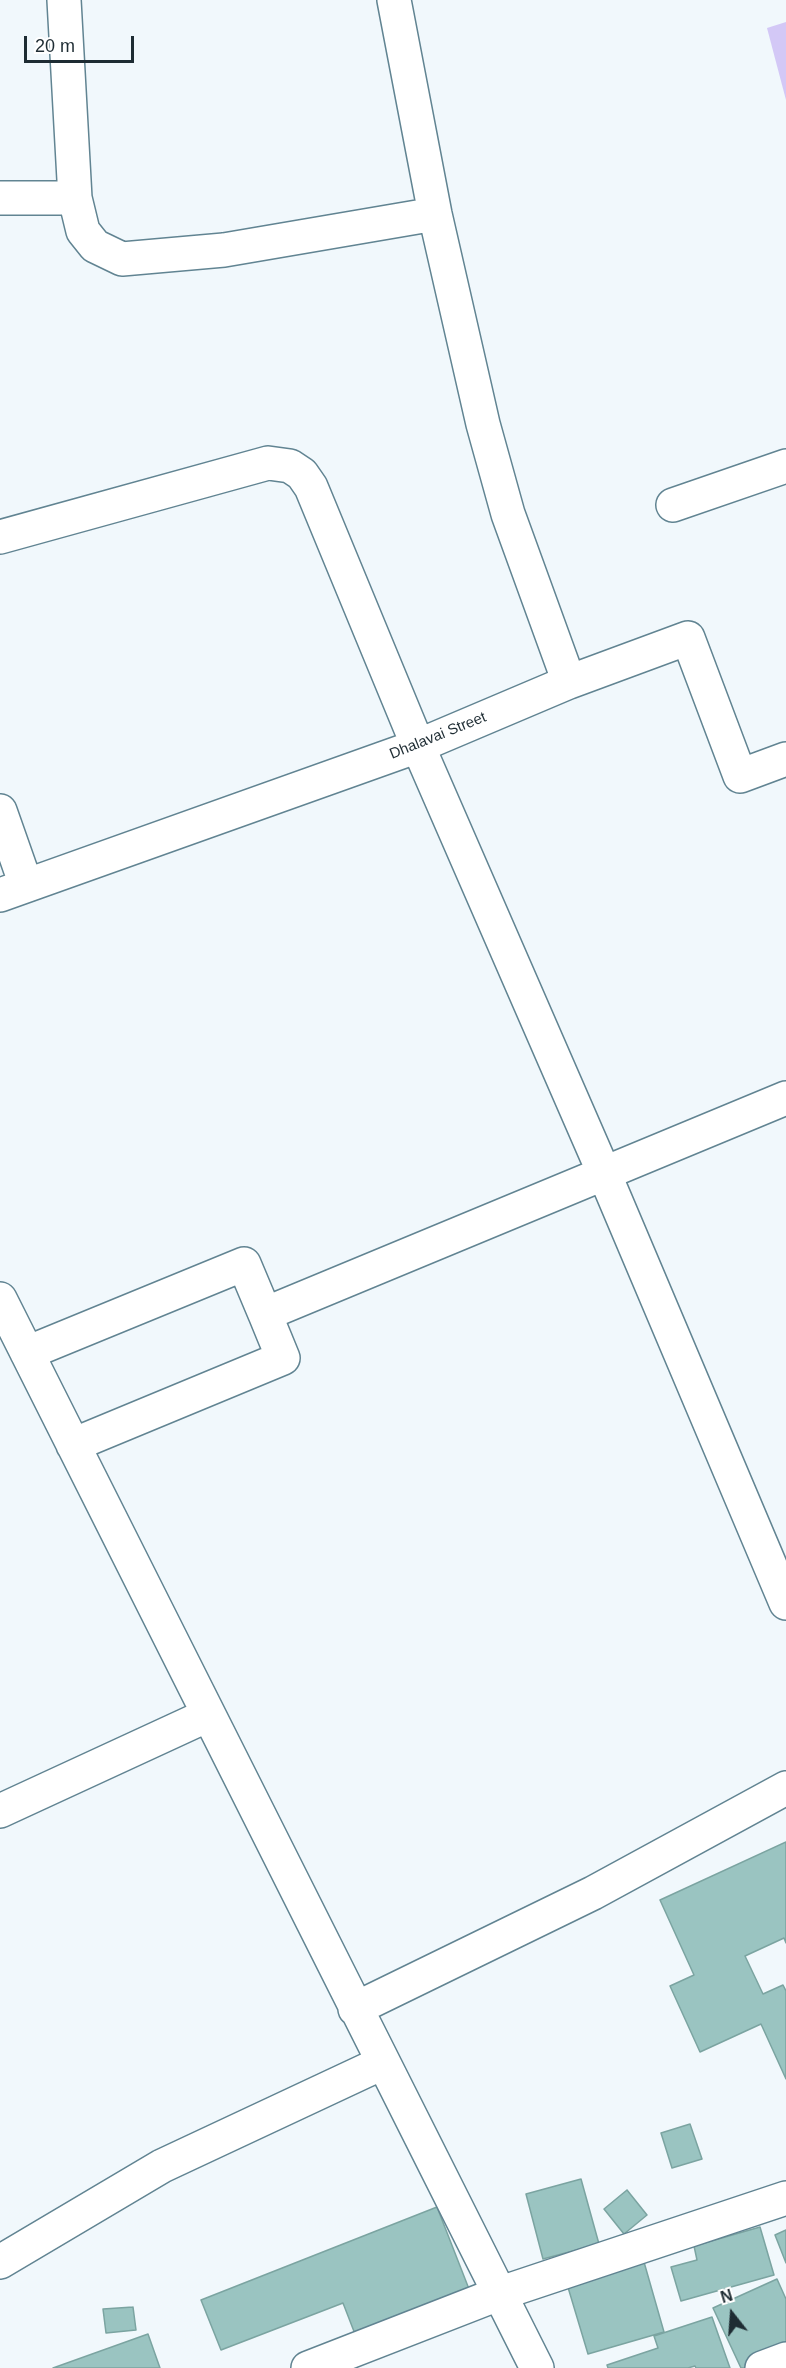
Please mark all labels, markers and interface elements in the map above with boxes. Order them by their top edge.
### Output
scale bar [27,24,136,62]
text: 20 m [35,36,75,56]
street label: Dhalavai Street [387,708,489,764]
north arrow [702,2284,762,2344]
text: N [719,2286,735,2306]

